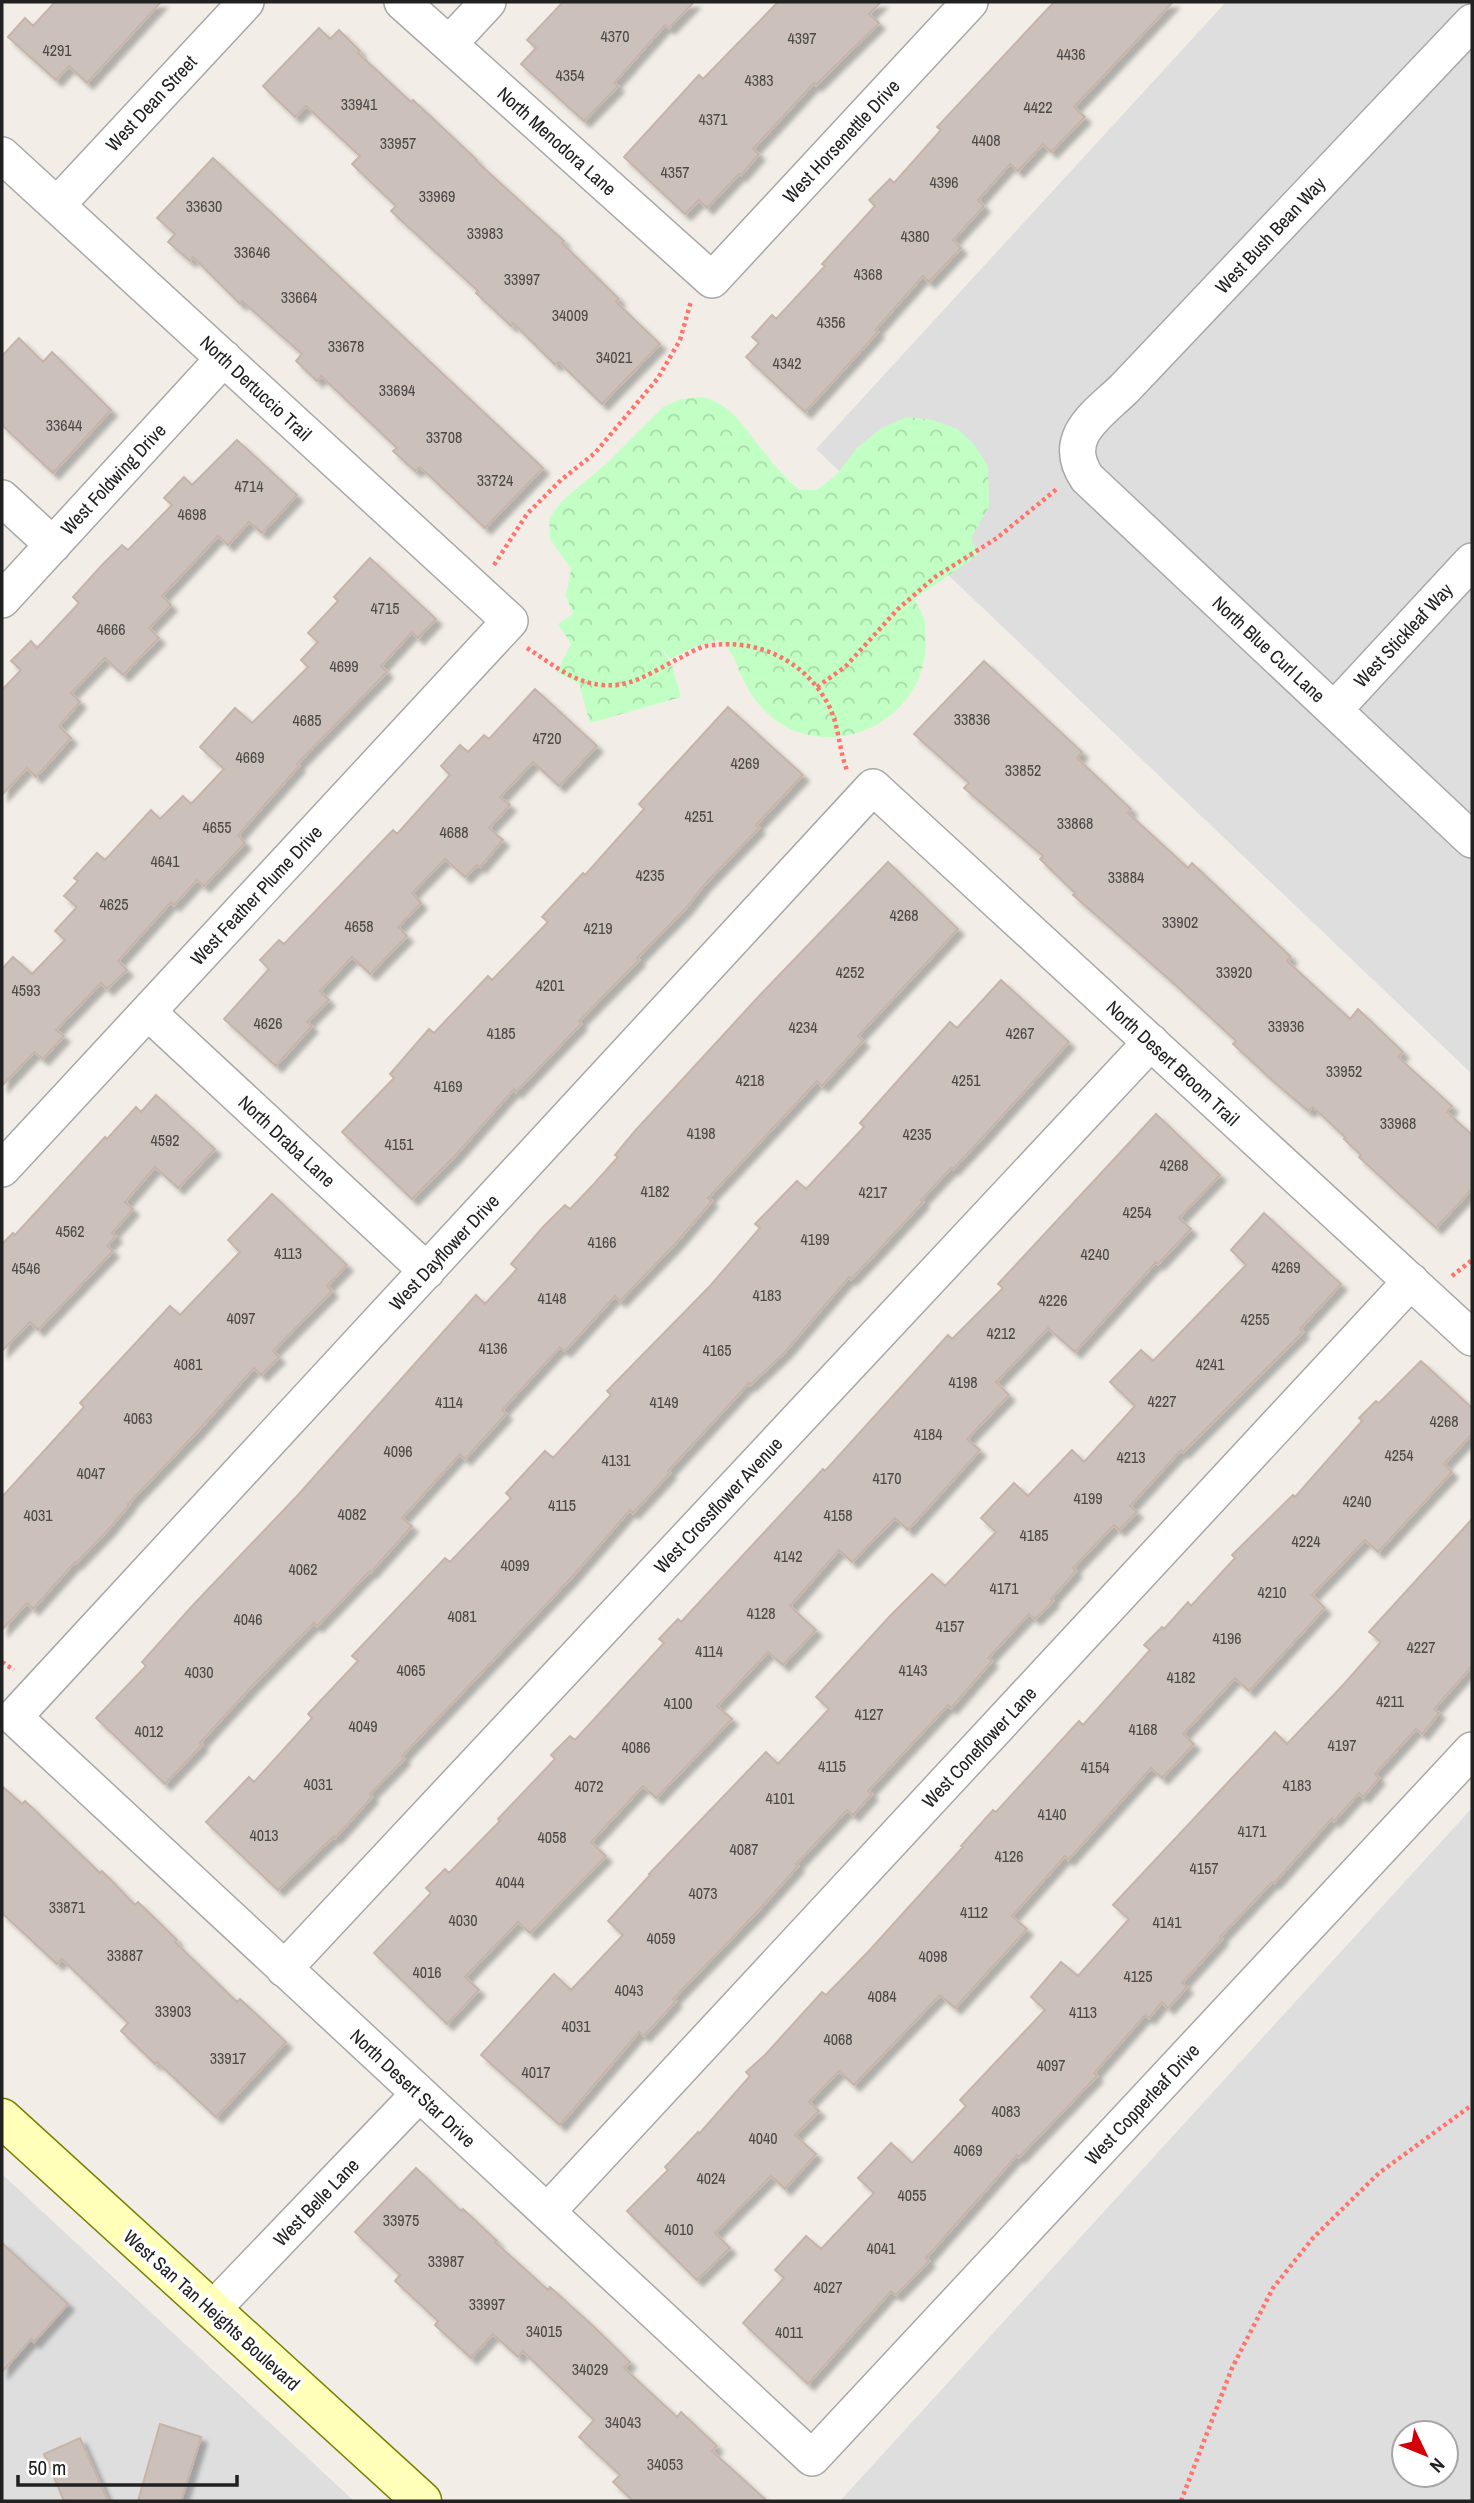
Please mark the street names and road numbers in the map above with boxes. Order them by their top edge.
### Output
street label: West Dean Street [100,49,203,157]
street label: West Horsenettle Drive [777,73,905,209]
street label: North Menodora Lane [492,81,622,201]
street label: West Bush Bean Way [1209,171,1331,299]
street label: North Dertuccio Trail [195,329,317,447]
street label: West Foldwing Drive [55,418,171,540]
street label: West Stickleaf Way [1348,577,1458,693]
street label: North Blue Curl Lane [1207,590,1331,708]
street label: West Feather Plume Drive [184,819,328,971]
street label: North Desert Broom Trail [1101,994,1245,1132]
street label: North Draba Lane [233,1089,341,1193]
street label: West Dayflower Drive [383,1188,505,1316]
street label: West Crossflower Avenue [648,1431,788,1579]
street label: West Coneflower Lane [916,1681,1042,1813]
street label: North Desert Star Drive [345,2023,481,2153]
street label: West Copperleaf Drive [1079,2038,1205,2170]
street label: West Belle Lane [267,2152,365,2252]
street label: West San Tan Heights Boulevard [118,2224,306,2396]

